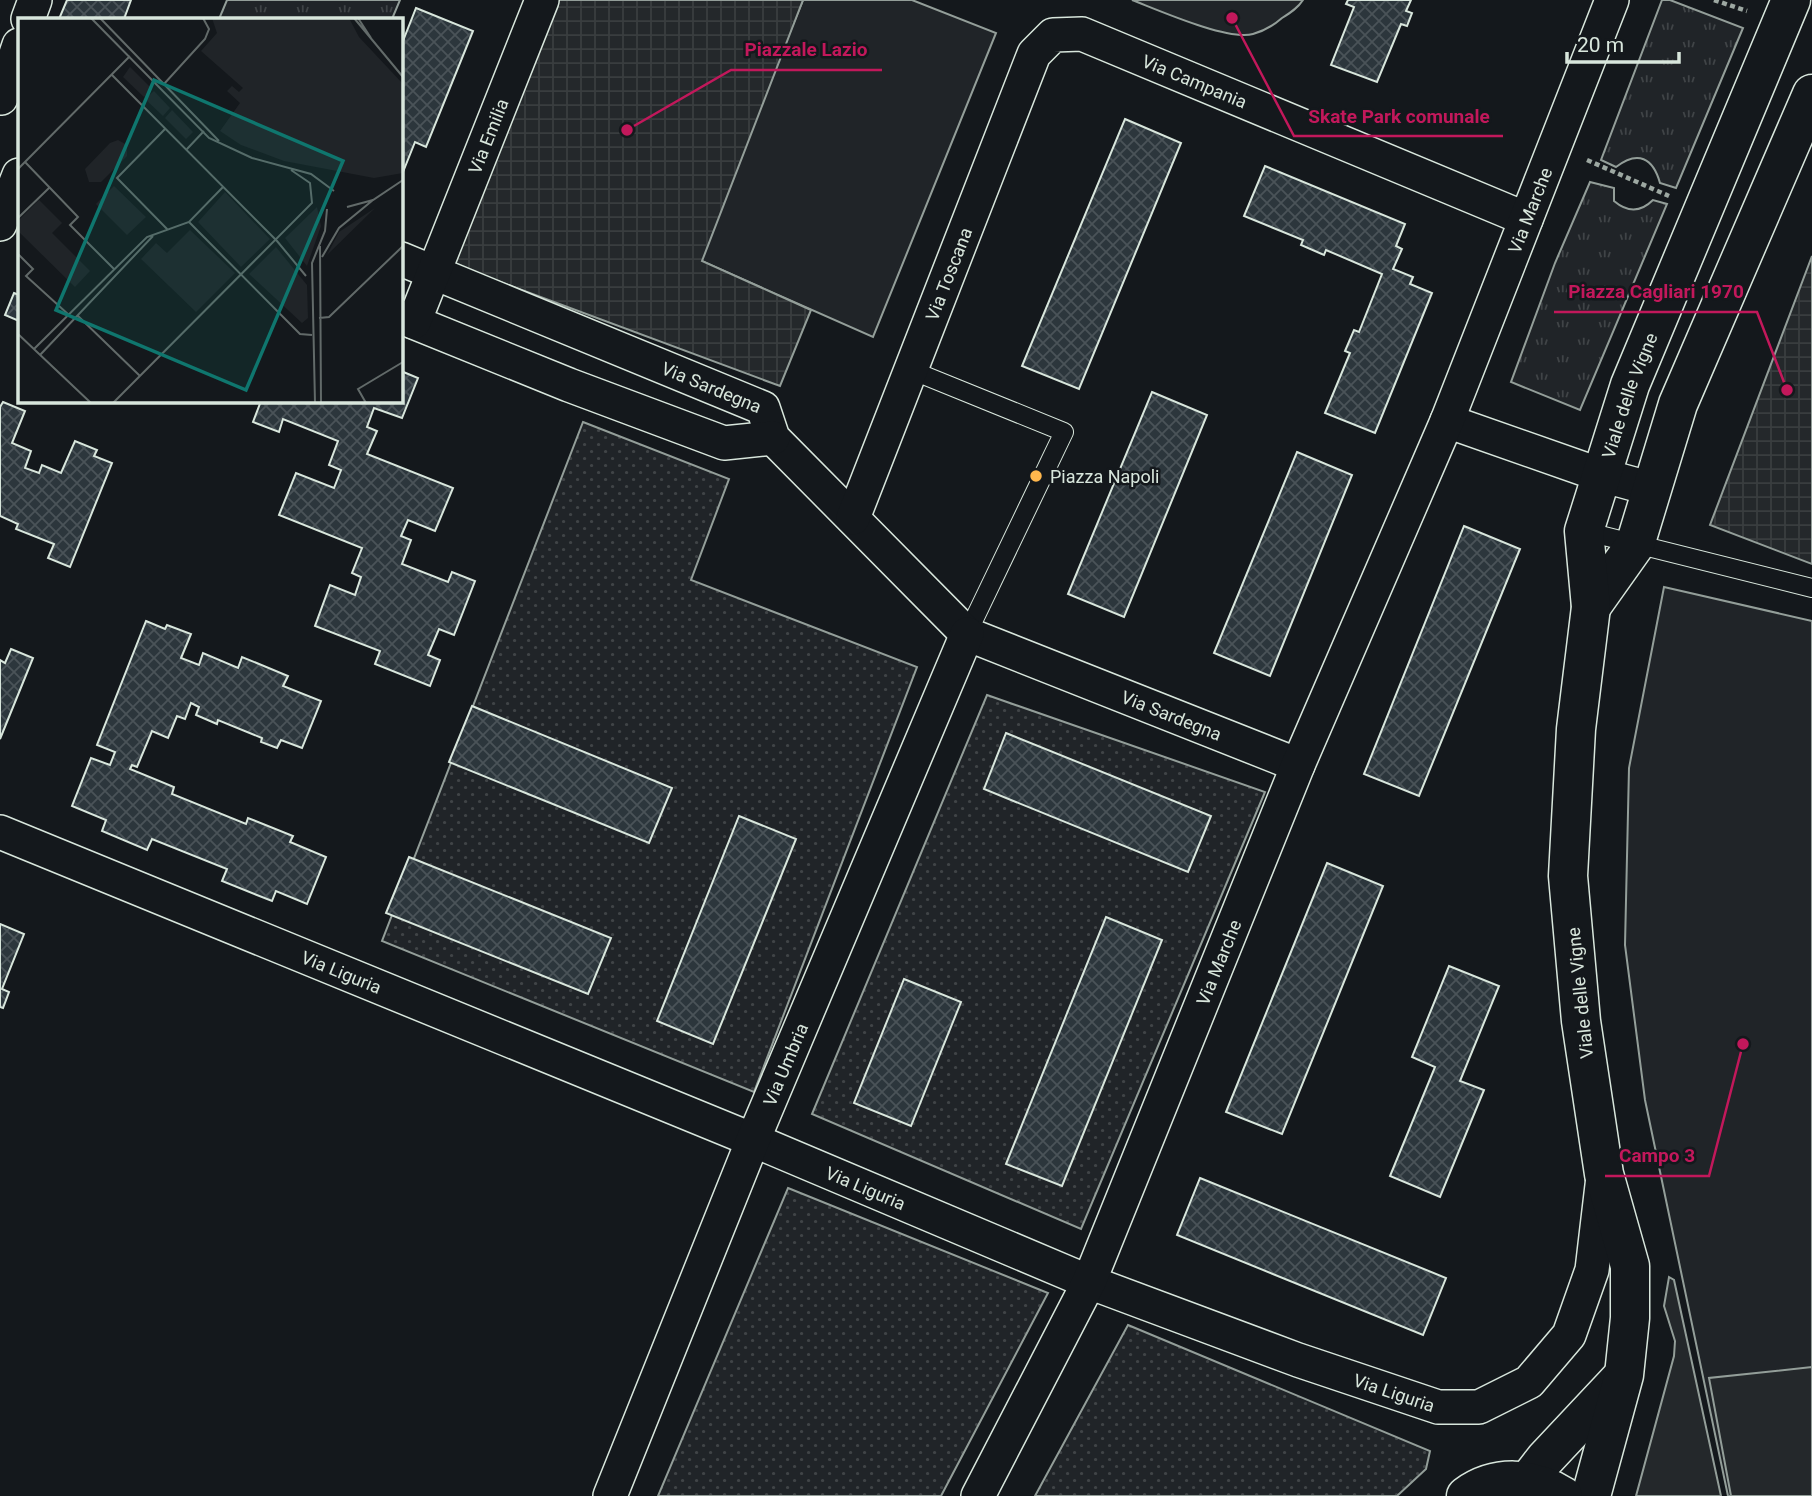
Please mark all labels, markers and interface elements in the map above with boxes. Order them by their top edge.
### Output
inset map [18,18,402,402]
scale bar [1567,21,1679,65]
callout: Piazzale Lazio [731,30,882,70]
text: 20 m [1577,33,1624,57]
text: Piazzale Lazio [745,38,868,61]
street label: Via Campania [1139,50,1250,112]
street label: Via Emilia [464,96,512,177]
callout: Skate Park comunale [1294,96,1503,136]
text: Skate Park comunale [1308,105,1490,128]
street label: Via Marche [1503,164,1556,256]
street label: Via Toscana [921,224,976,323]
callout: Piazza Cagliari 1970 [1554,272,1757,312]
text: Piazza Cagliari 1970 [1568,280,1744,303]
street label: Viale delle Vigne [1597,329,1661,461]
street label: Via Sardegna [659,357,765,417]
place label: Piazza Napoli [1050,466,1159,487]
marker: Piazza Napoli [1028,468,1044,484]
street label: Via Sardegna [1118,686,1225,744]
street label: Via Marche [1192,916,1245,1008]
street label: Viale delle Vigne [1563,926,1597,1060]
street label: Via Liguria [298,946,385,997]
street label: Via Umbria [758,1020,812,1109]
callout: Campo 3 [1605,1136,1709,1176]
text: Campo 3 [1619,1144,1695,1167]
street label: Via Liguria [823,1162,909,1214]
street label: Via Liguria [1351,1369,1438,1416]

